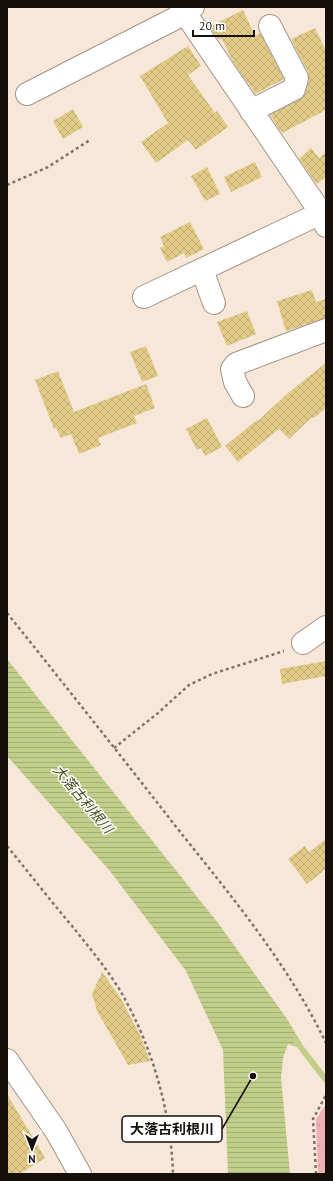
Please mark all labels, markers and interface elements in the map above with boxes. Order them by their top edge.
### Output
scale bar [193,12,254,38]
text: 20 m [199,18,225,33]
water label: 大落古利根川 [49,761,118,838]
callout: 大落古利根川 [122,1116,222,1142]
text: 大落古利根川 [130,1120,214,1138]
north arrow [12,1129,52,1169]
text: N [28,1152,36,1166]

